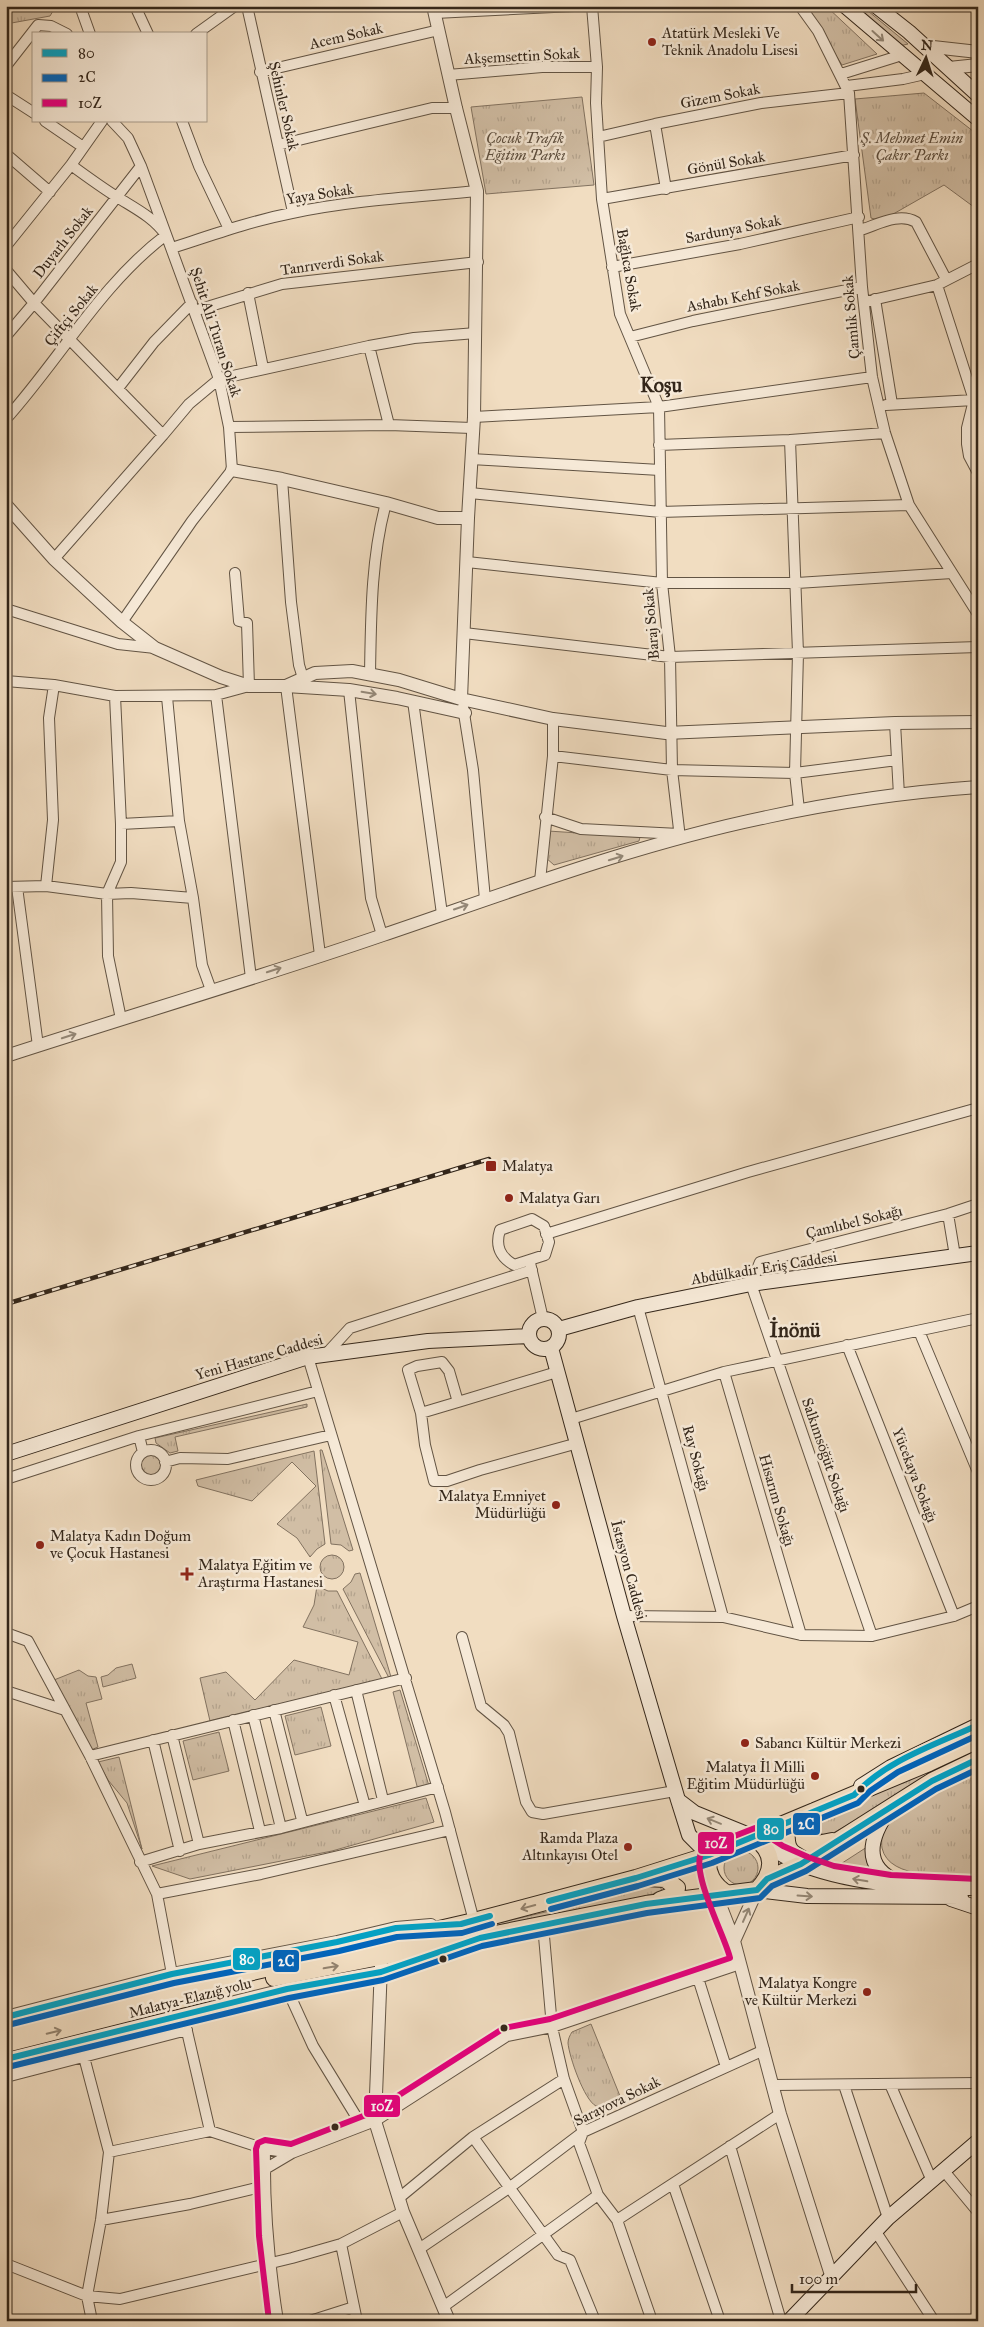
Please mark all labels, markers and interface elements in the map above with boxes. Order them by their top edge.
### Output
street label: Acem Sokak [307,19,385,53]
place label: Atatürk Mesleki Ve Teknik Anadolu Lisesi [661,24,798,59]
one-way arrow [872,31,885,42]
legend [32,32,208,122]
north arrow [902,32,952,82]
marker: Atatürk Mesleki Ve Teknik Anadolu Lisesi [646,36,658,48]
text: N [920,37,934,54]
text: 80 [78,44,95,62]
street label: Akşemsettin Sokak [463,44,580,68]
street label: Şehinler Sokak [265,60,303,152]
text: 2C [78,68,96,86]
street label: Gizem Sokak [679,79,761,113]
text: 10Z [78,94,102,112]
park label: Çocuk Trafik Eğitim Parkı [484,129,566,164]
park label: Ş. Mehmet Emin Çakır Parkı [860,129,963,164]
street label: Gönül Sokak [686,147,766,179]
street label: Yaya Sokak [285,180,355,208]
street label: Duyarlı Sokak [29,202,97,282]
street label: Sardunya Sokak [684,211,782,247]
street label: Bağlıca Sokak [613,227,645,313]
street label: Tanrıverdi Sokak [279,247,385,279]
street label: Şehit Ali Turan Sokak [187,265,245,399]
street label: Çamlık Sokak [838,274,864,360]
street label: Ashabı Kehf Sokak [684,276,801,316]
street label: Çiftçi Sokak [40,280,102,350]
district label: Koşu [640,373,682,398]
street label: Baraj Sokak [639,588,663,660]
one-way arrow [361,689,377,699]
one-way arrow [608,852,624,862]
one-way arrow [453,902,468,911]
one-way arrow [266,965,282,975]
one-way arrow [61,1030,77,1040]
place label: Malatya [502,1157,553,1175]
marker: Malatya [484,1159,498,1173]
place label: Malatya Garı [519,1189,600,1207]
marker: Malatya Garı [503,1192,515,1204]
street label: Çamlıbel Sokağı [804,1201,904,1243]
street label: Abdülkadir Eriş Caddesi [689,1248,838,1289]
district label: İnönü [770,1316,821,1342]
street label: Yeni Hastane Caddesi [193,1330,325,1384]
street label: Salkımsöğüt Sokağı [798,1395,854,1515]
street label: Ray Sokağı [679,1423,713,1493]
street label: Yücekaya Sokağı [889,1425,941,1525]
street label: Hisarım Sokağı [755,1452,799,1548]
place label: Malatya Emniyet Müdürlüğü [438,1487,547,1522]
marker: Malatya Emniyet Müdürlüğü [550,1499,562,1511]
street label: İstasyon Caddesi [607,1518,651,1622]
place label: Malatya Kadın Doğum ve Çocuk Hastanesi [49,1527,192,1562]
marker: Malatya Kadın Doğum ve Çocuk Hastanesi [34,1539,46,1551]
place label: Malatya Eğitim ve Araştırma Hastanesi [197,1556,323,1591]
marker: Malatya Eğitim ve Araştırma Hastanesi [180,1567,194,1581]
place label: Sabancı Kültür Merkezi [755,1734,901,1752]
marker: Sabancı Kültür Merkezi [739,1737,751,1749]
place label: Malatya İl Milli Eğitim Müdürlüğü [687,1758,805,1793]
marker: Malatya İl Milli Eğitim Müdürlüğü [809,1770,821,1782]
unlabelled marker [856,1784,866,1794]
line badge: 2C [792,1812,821,1836]
one-way arrow [707,1815,722,1825]
text: 2C [798,1816,814,1833]
line badge: 80 [756,1817,785,1841]
text: 80 [763,1821,779,1838]
place label: Ramda Plaza Altınkayısı Otel [521,1829,619,1864]
line badge: 10Z [697,1831,735,1855]
text: 10Z [705,1835,727,1852]
marker: Ramda Plaza Altınkayısı Otel [622,1841,634,1853]
one-way arrow [852,1874,868,1884]
one-way arrow [797,1891,813,1900]
one-way arrow [520,1902,536,1912]
one-way arrow [741,1908,751,1923]
line badge: 80 [232,1947,261,1971]
line badge: 2C [272,1949,300,1973]
text: 80 [239,1951,255,1968]
text: 2C [278,1953,294,1970]
unlabelled marker [438,1954,448,1964]
one-way arrow [322,1961,338,1971]
street label: Malatya-Elazığ yolu [127,1974,253,2022]
place label: Malatya Kongre ve Kültür Merkezi [744,1974,857,2009]
marker: Malatya Kongre ve Kültür Merkezi [861,1986,873,1998]
unlabelled marker [499,2023,509,2033]
one-way arrow [45,2027,61,2037]
street label: Sarayova Sokak [571,2072,663,2130]
line badge: 10Z [363,2094,401,2118]
text: 10Z [371,2098,393,2115]
unlabelled marker [330,2122,340,2132]
scale bar [792,2262,915,2294]
text: 100 m [799,2270,839,2288]

